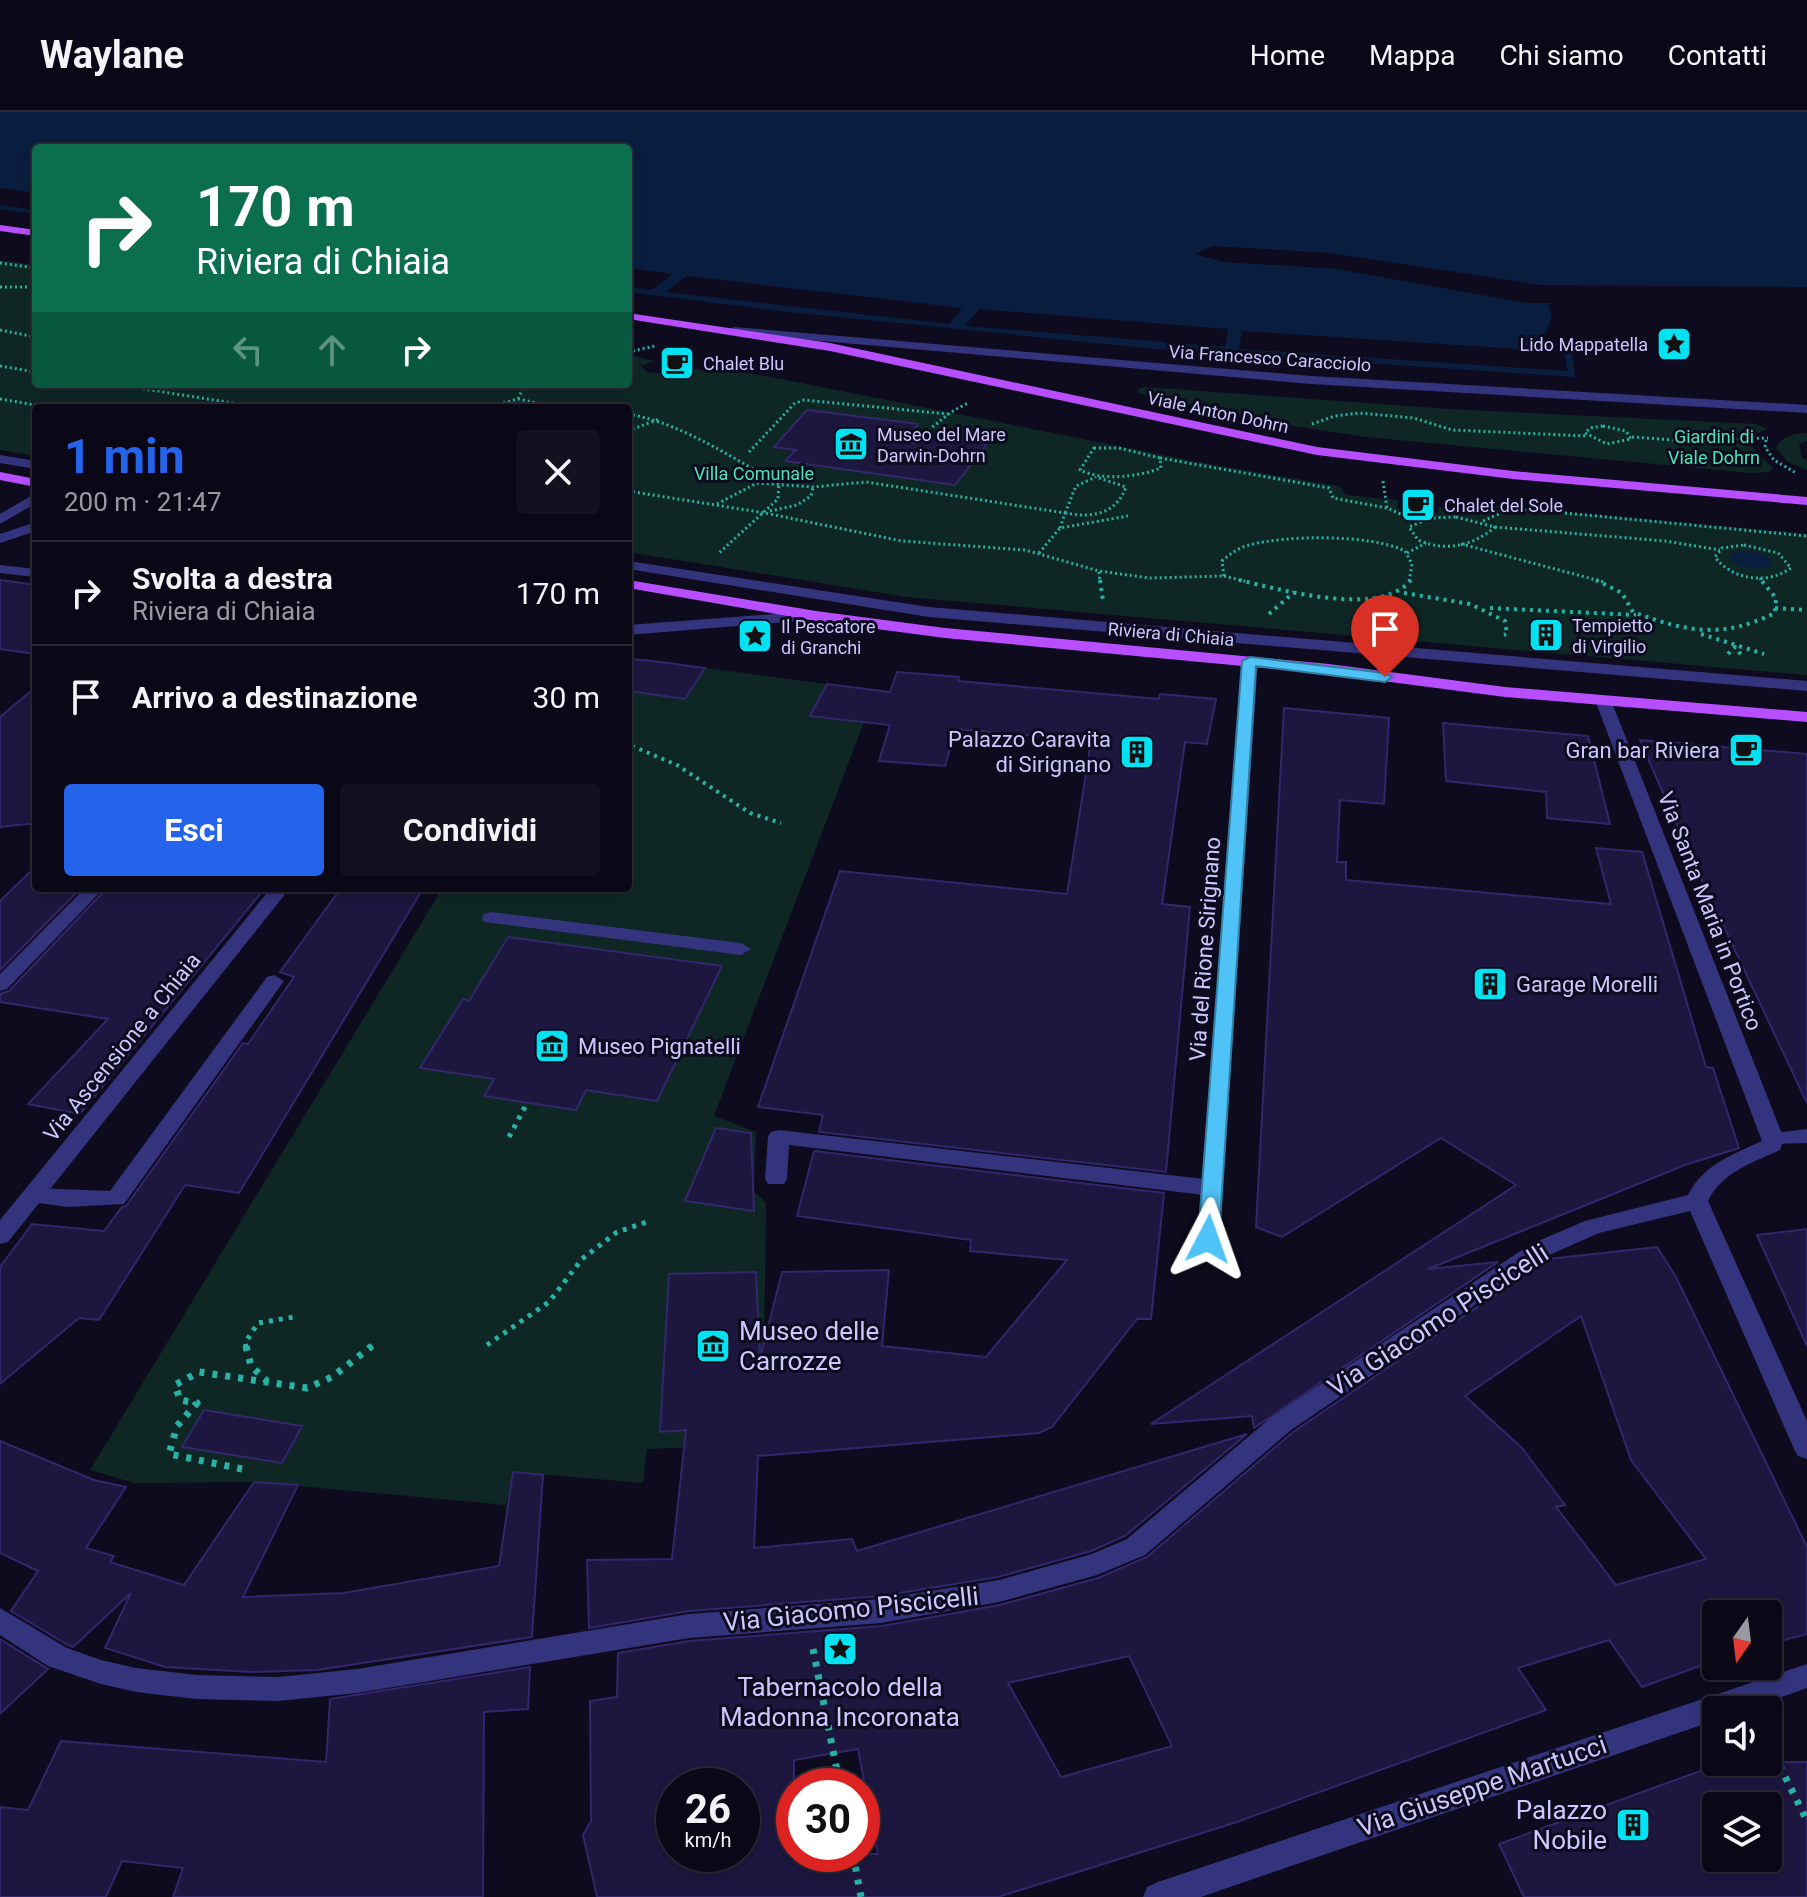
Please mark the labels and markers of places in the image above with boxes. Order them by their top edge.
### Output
place icon: Lido Mappatella [1655,325,1693,363]
place label: Lido Mappatella [1520,334,1648,355]
cafe icon: Chalet Blu [658,344,696,382]
place label: Chalet Blu [703,353,784,374]
place label: Museo del Mare Darwin-Dohrn [877,424,1006,466]
museum icon: Museo del Mare Darwin-Dohrn [832,425,870,463]
cafe icon: Chalet del Sole [1399,486,1437,524]
place label: Chalet del Sole [1444,495,1563,516]
pin [1351,595,1419,677]
place label: Tempietto di Virgilio [1572,615,1653,657]
place label: Il Pescatore di Granchi [781,616,875,658]
building icon: Tempietto di Virgilio [1527,616,1565,654]
place icon: Il Pescatore di Granchi [736,617,774,655]
place label: Palazzo Caravita di Sirignano [948,727,1111,777]
cafe icon: Gran bar Riviera [1727,731,1765,769]
building icon: Palazzo Caravita di Sirignano [1118,733,1156,771]
place label: Gran bar Riviera [1566,738,1720,763]
building icon: Garage Morelli [1471,965,1509,1003]
place label: Garage Morelli [1516,972,1658,997]
museum icon: Museo Pignatelli [533,1027,571,1065]
place label: Museo Pignatelli [578,1034,741,1059]
place label: Museo delle Carrozze [739,1316,879,1376]
museum icon: Museo delle Carrozze [694,1327,732,1365]
place icon: Tabernacolo della Madonna Incoronata [821,1630,859,1668]
place label: Tabernacolo della Madonna Incoronata [720,1672,960,1732]
place label: Palazzo Nobile [1516,1795,1607,1855]
building icon: Palazzo Nobile [1614,1806,1652,1844]

